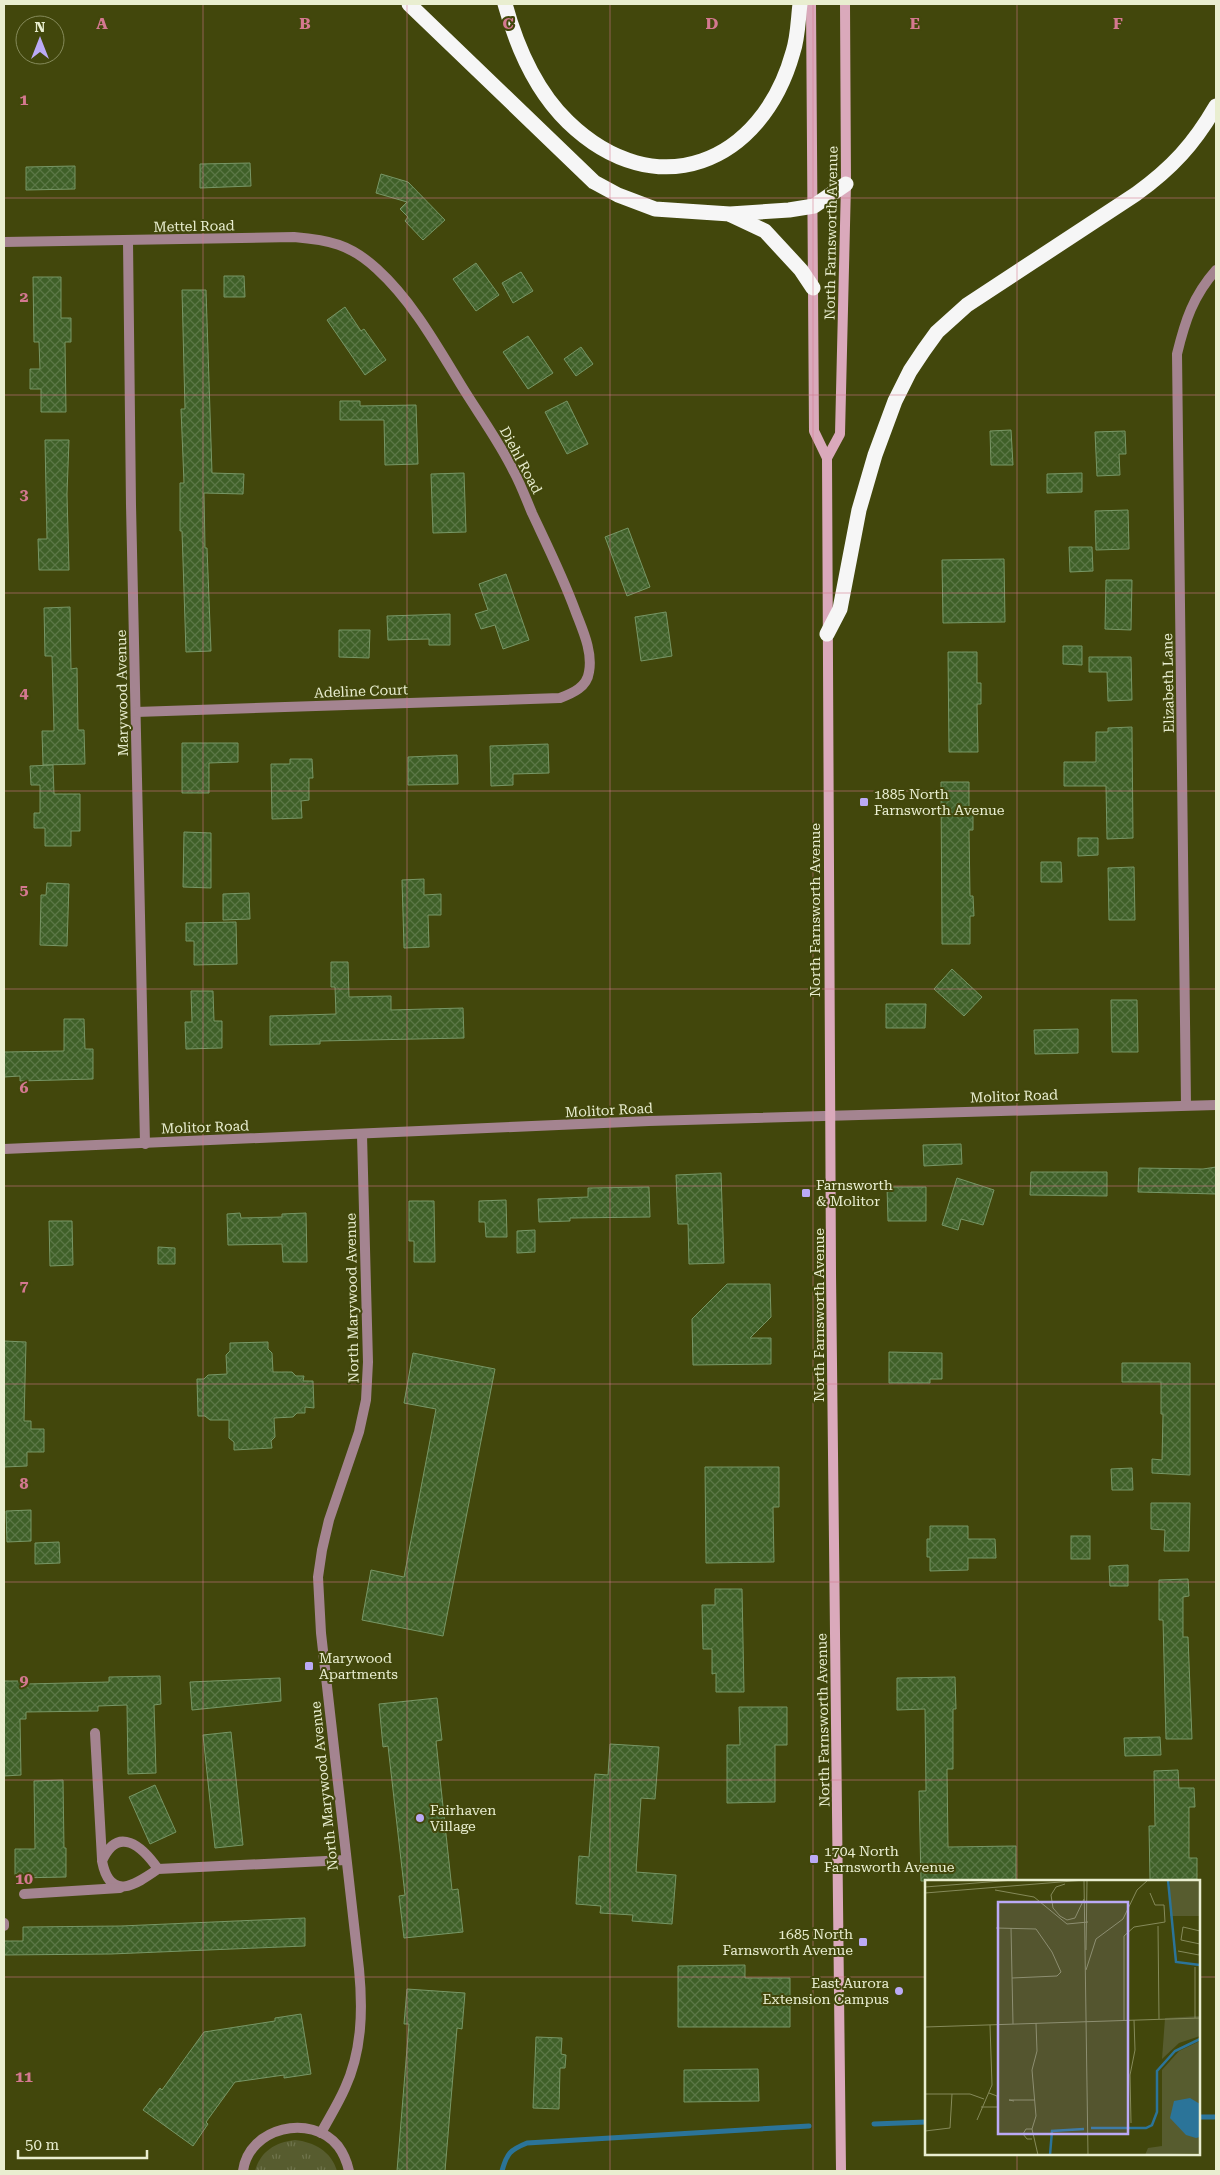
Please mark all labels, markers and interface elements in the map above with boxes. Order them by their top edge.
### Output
text: A [96,14,108,33]
text: B [299,14,311,33]
text: C [502,14,514,33]
text: D [706,14,719,33]
text: E [910,14,920,33]
text: F [1113,14,1123,33]
north arrow [15,15,65,65]
text: N [35,19,46,35]
text: 1 [20,90,29,109]
street label: North Farnsworth Avenue [821,146,841,320]
street label: Mettel Road [153,217,235,235]
text: 2 [20,287,29,306]
street label: Diehl Road [497,424,545,496]
text: 3 [20,485,29,504]
street label: Marywood Avenue [113,629,131,756]
street label: Elizabeth Lane [1159,633,1177,733]
street label: Adeline Court [314,681,408,701]
text: 4 [20,683,29,702]
place label: 1885 North Farnsworth Avenue [874,786,1005,818]
marker: 1885 North Farnsworth Avenue [858,796,870,808]
street label: North Farnsworth Avenue [807,823,823,997]
text: 5 [20,880,29,899]
text: 6 [20,1078,29,1097]
street label: Molitor Road [970,1086,1058,1106]
street label: Molitor Road [565,1100,653,1120]
street label: Molitor Road [161,1117,249,1137]
place label: Farnsworth & Molitor [816,1177,893,1209]
marker: Farnsworth & Molitor [800,1187,812,1199]
street label: North Marywood Avenue [343,1213,361,1383]
street label: North Farnsworth Avenue [811,1228,827,1402]
text: 7 [20,1276,29,1295]
text: 8 [20,1474,29,1493]
street label: North Farnsworth Avenue [813,1633,833,1807]
place label: Marywood Apartments [319,1650,398,1682]
marker: Marywood Apartments [303,1660,315,1672]
text: 9 [20,1671,29,1690]
street label: North Marywood Avenue [307,1700,341,1871]
place label: Fairhaven Village [430,1802,496,1834]
marker: Fairhaven Village [414,1812,426,1824]
place label: 1704 North Farnsworth Avenue [824,1843,955,1875]
marker: 1704 North Farnsworth Avenue [808,1853,820,1865]
text: 10 [15,1869,33,1888]
inset map [925,1880,1200,2155]
place label: 1685 North Farnsworth Avenue [722,1926,853,1958]
marker: 1685 North Farnsworth Avenue [857,1936,869,1948]
place label: East Aurora Extension Campus [763,1975,889,2007]
marker: East Aurora Extension Campus [893,1985,905,1997]
text: 11 [15,2067,33,2086]
scale bar [18,2128,146,2160]
text: 50 m [25,2136,60,2154]

